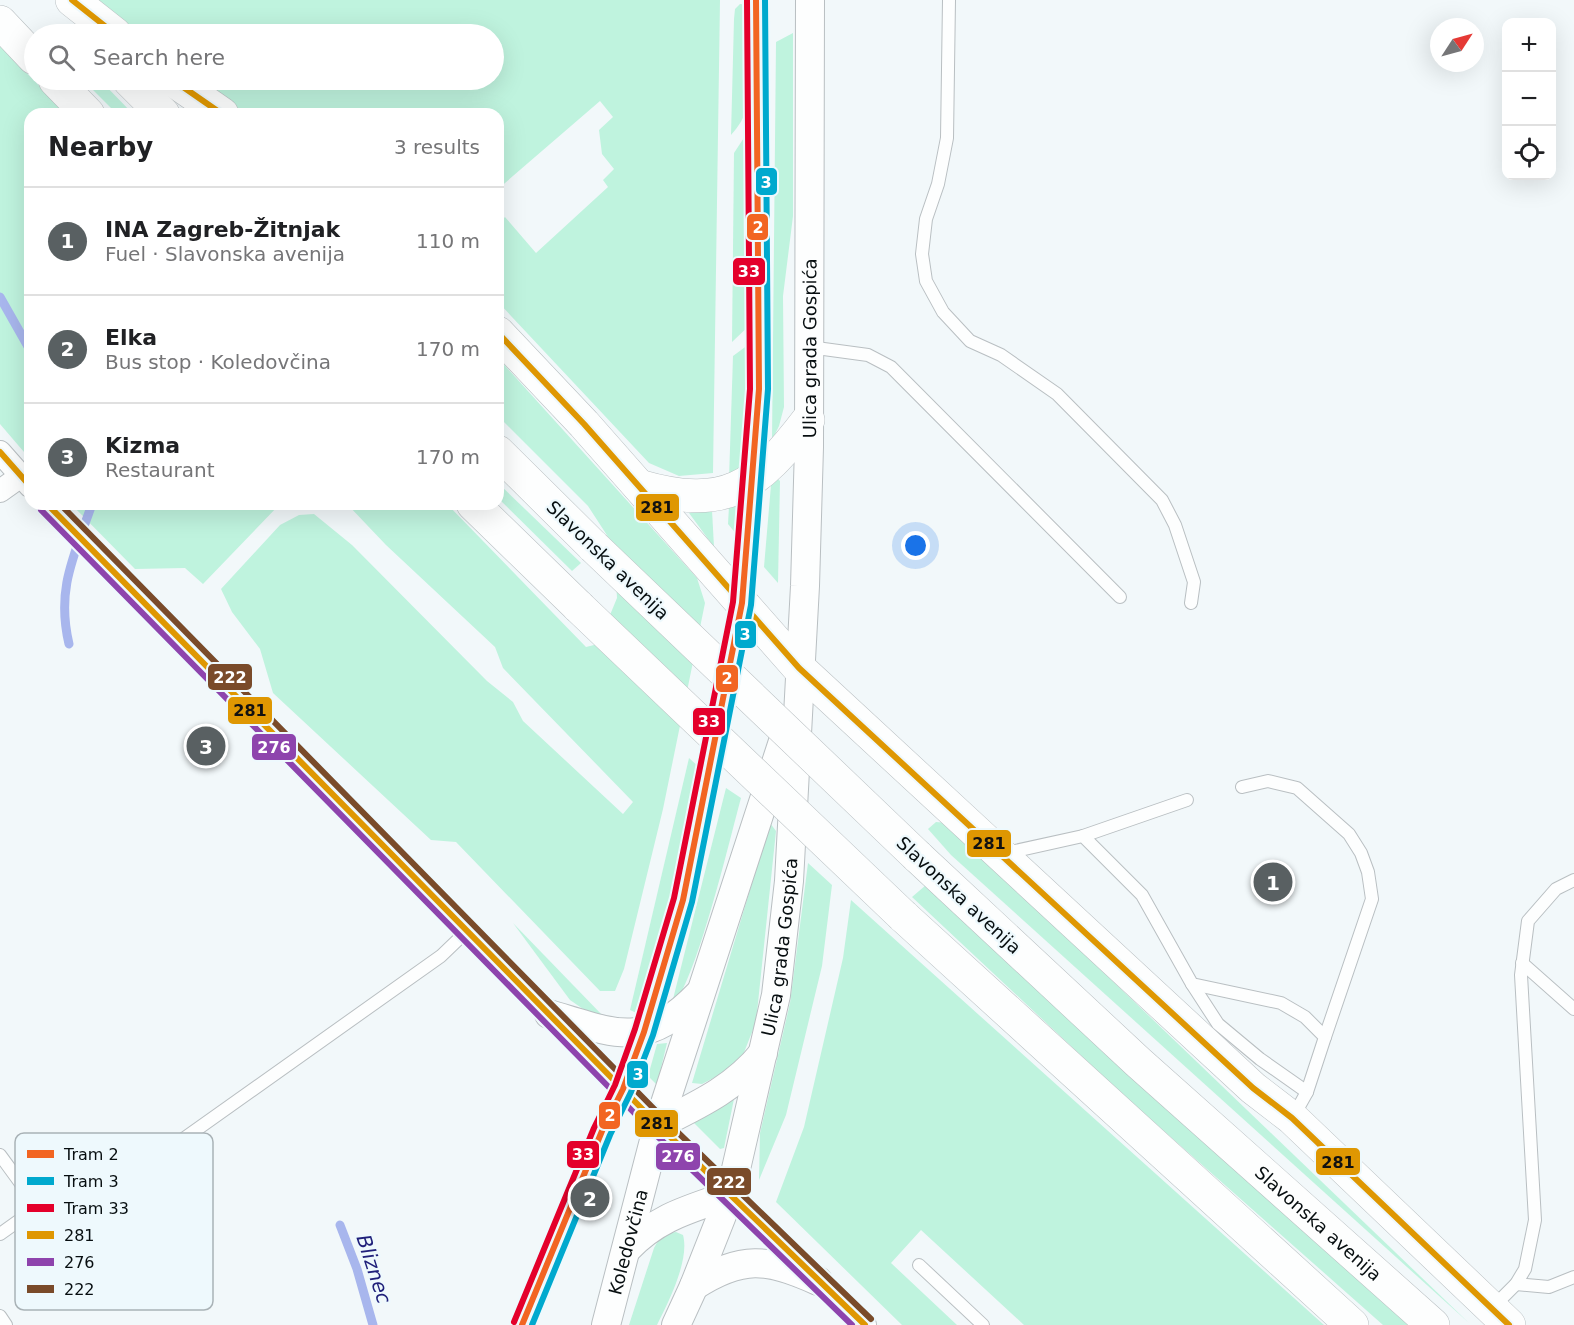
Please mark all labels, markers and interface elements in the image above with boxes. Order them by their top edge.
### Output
north arrow [1430,18,1484,72]
map controls [1502,18,1556,180]
button: + [1502,18,1556,72]
search box [24,24,504,90]
icon: search [45,41,78,74]
text: Search here [93,45,225,70]
button: − [1502,72,1556,126]
button: locate [1502,126,1556,180]
text: Nearby [48,132,153,162]
text: 3 results [394,135,480,159]
line badge: 3 [755,167,778,196]
text: 3 [760,173,772,192]
line badge: 2 [746,213,769,241]
text: INA Zagreb-Žitnjak [105,217,340,242]
text: 2 [752,218,764,237]
text: 1 [61,229,74,253]
text: 110 m [416,229,480,253]
text: Fuel · Slavonska avenija [105,242,345,266]
line badge: 33 [732,257,766,286]
street label: Ulica grada Gospića [799,258,820,438]
text: 33 [738,262,760,281]
text: Elka [105,325,157,350]
text: 2 [61,337,74,361]
text: 170 m [416,337,480,361]
text: Bus stop · Koledovčina [105,350,331,374]
text: Kizma [105,433,180,458]
text: 3 [61,445,74,469]
text: 170 m [416,445,480,469]
text: Restaurant [105,458,215,482]
line badge: 281 [635,493,680,522]
street label: Slavonska avenija [542,496,674,624]
text: 281 [640,498,674,517]
your location [901,531,930,560]
line badge: 3 [734,620,757,649]
text: 3 [739,625,751,644]
line badge: 222 [207,663,253,691]
line badge: 2 [715,664,739,693]
text: 222 [213,668,247,687]
text: 2 [721,669,733,688]
line badge: 281 [227,696,273,725]
text: 281 [233,701,267,720]
line badge: 33 [692,707,726,736]
text: 33 [698,712,720,731]
pin: 3 [186,724,226,768]
line badge: 276 [251,733,297,761]
text: 276 [257,738,291,757]
line badge: 281 [966,829,1012,858]
street label: Slavonska avenija [893,832,1025,958]
text: 281 [972,834,1006,853]
street label: Ulica grada Gospića [756,857,801,1038]
pin: 1 [1254,860,1292,904]
line badge: 3 [626,1060,649,1089]
text: 3 [632,1065,644,1084]
line badge: 2 [598,1101,621,1130]
text: 2 [604,1106,616,1125]
line badge: 281 [634,1109,679,1138]
text: 281 [640,1114,674,1133]
legend [15,1133,213,1310]
line badge: 33 [566,1140,600,1169]
line badge: 276 [655,1142,701,1171]
text: Tram 2 [63,1145,119,1164]
text: 33 [572,1145,594,1164]
text: 276 [661,1147,695,1166]
line badge: 281 [1315,1147,1361,1176]
text: 281 [1321,1153,1355,1172]
street label: Slavonska avenija [1251,1161,1386,1285]
line badge: 222 [706,1167,752,1196]
text: Tram 3 [63,1172,119,1191]
text: 222 [712,1173,746,1192]
pin: 2 [570,1176,610,1220]
street label: Koledovčina [604,1187,651,1297]
text: Tram 33 [63,1199,129,1218]
text: 281 [64,1226,95,1245]
water label: Bliznec [352,1231,396,1307]
text: 276 [64,1253,95,1272]
text: 222 [64,1280,95,1299]

